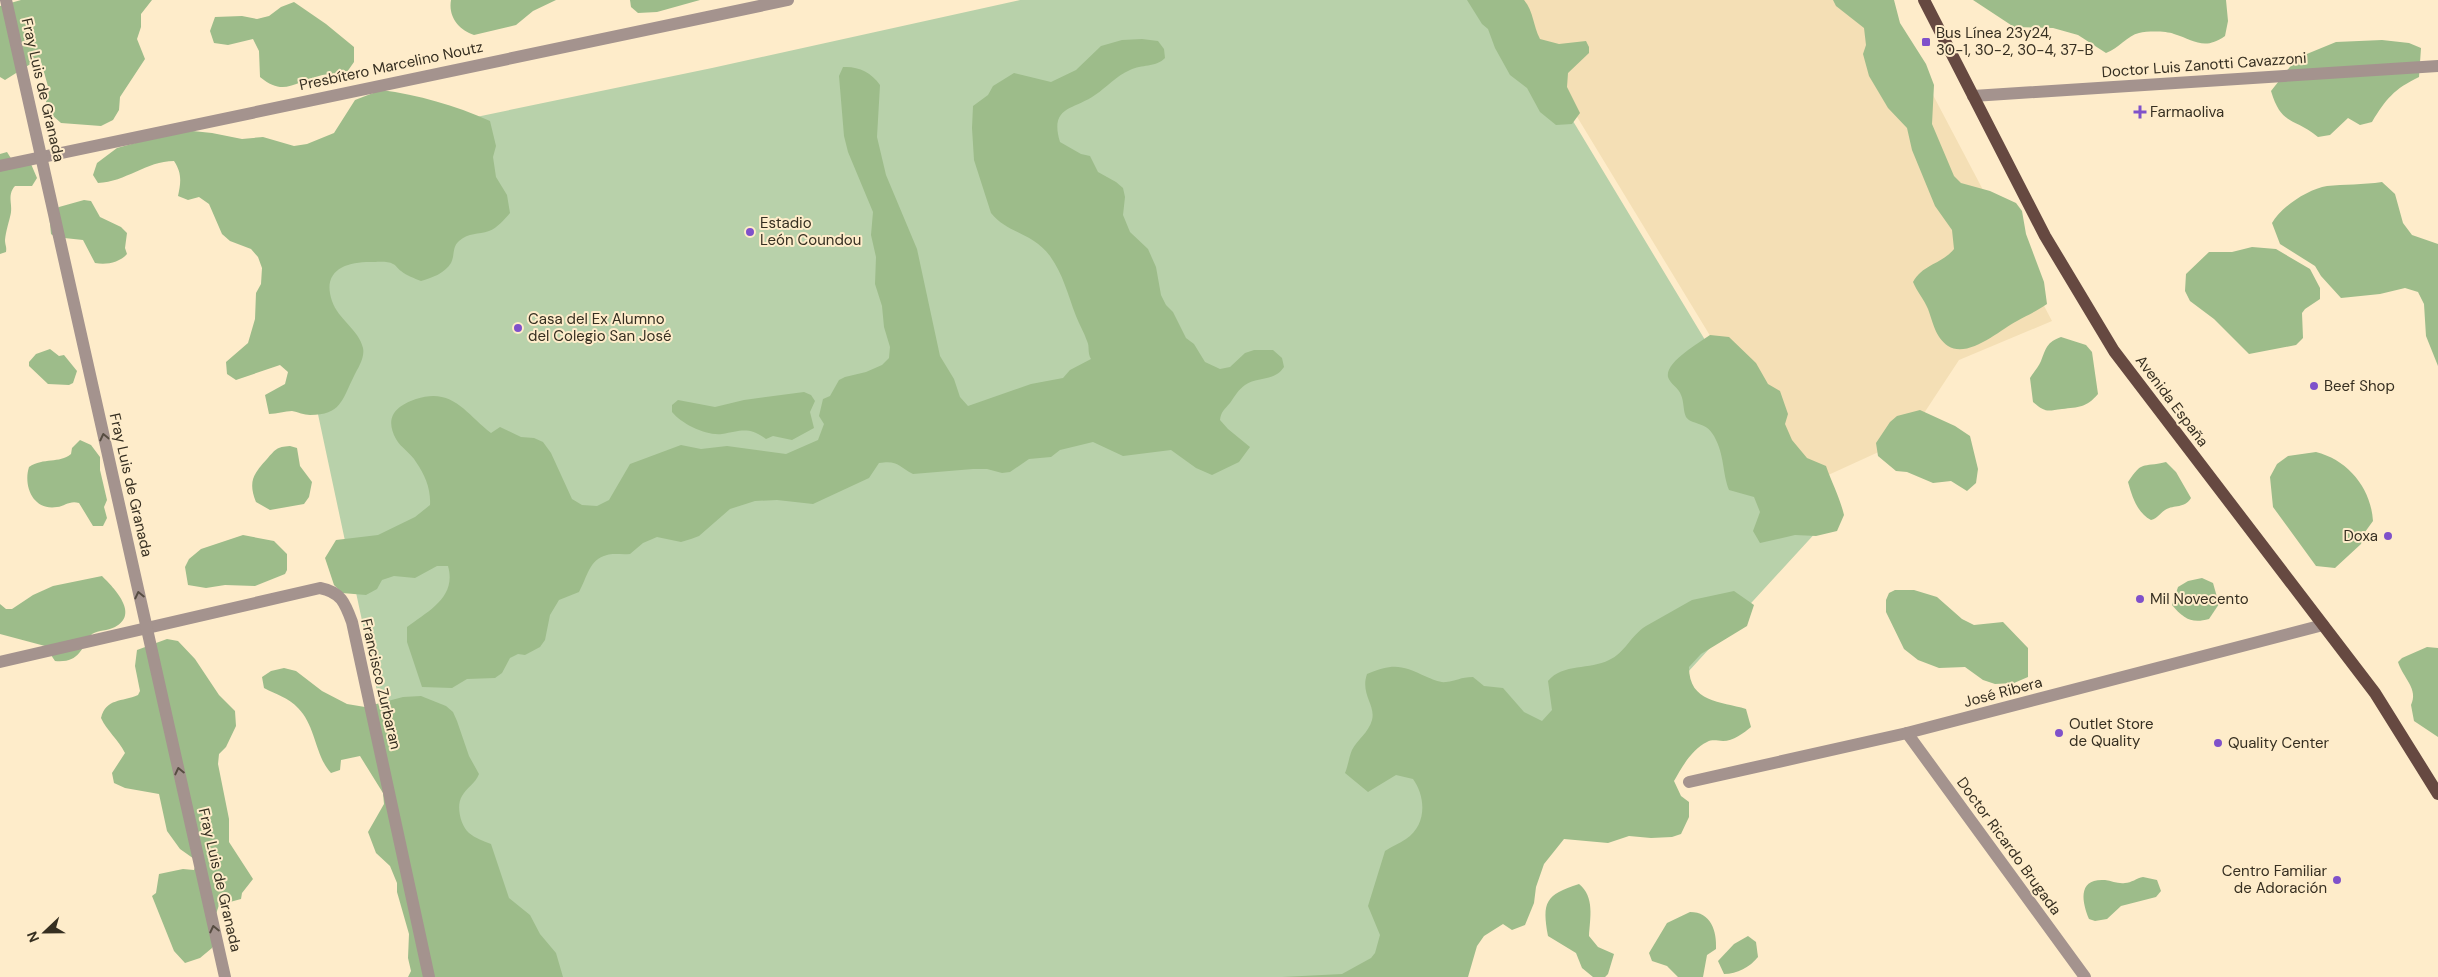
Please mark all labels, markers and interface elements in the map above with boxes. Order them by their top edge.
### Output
street label: Fray Luis de Granada [17,16,69,164]
place label: Bus Línea 23y24, 30-1, 30-2, 30-4, 37-B [1936,23,2094,60]
marker: Bus Línea 23y24, 30-1, 30-2, 30-4, 37-B [1920,36,1932,48]
street label: Presbítero Marcelino Noutz [297,37,485,95]
street label: Doctor Luis Zanotti Cavazzoni [2101,48,2307,82]
place label: Farmaoliva [2150,102,2224,122]
marker: Farmaoliva [2134,106,2146,118]
place label: Estadio León Coundou [760,213,861,250]
marker: Estadio León Coundou [744,226,756,238]
place label: Casa del Ex Alumno del Colegio San José [528,309,672,346]
marker: Casa del Ex Alumno del Colegio San José [512,322,524,334]
street label: Avenida España [2131,351,2213,451]
place label: Beef Shop [2324,376,2395,396]
marker: Beef Shop [2308,380,2320,392]
street label: Fray Luis de Granada [105,411,157,559]
one-way arrow [99,432,110,441]
place label: Doxa [2344,526,2378,546]
marker: Doxa [2382,530,2394,542]
place label: Mil Novecento [2150,589,2249,609]
one-way arrow [134,591,145,600]
marker: Mil Novecento [2134,593,2146,605]
street label: Francisco Zurbaran [356,617,406,751]
street label: José Ribera [1961,672,2045,712]
place label: Outlet Store de Quality [2069,714,2154,751]
marker: Outlet Store de Quality [2053,727,2065,739]
place label: Quality Center [2228,733,2330,753]
marker: Quality Center [2212,737,2224,749]
one-way arrow [174,766,185,775]
street label: Doctor Ricardo Brugada [1952,773,2066,919]
street label: Fray Luis de Granada [194,806,246,954]
place label: Centro Familiar de Adoración [2222,861,2327,898]
marker: Centro Familiar de Adoración [2331,874,2343,886]
north arrow [20,907,70,957]
one-way arrow [209,925,220,934]
text: N [23,929,43,945]

